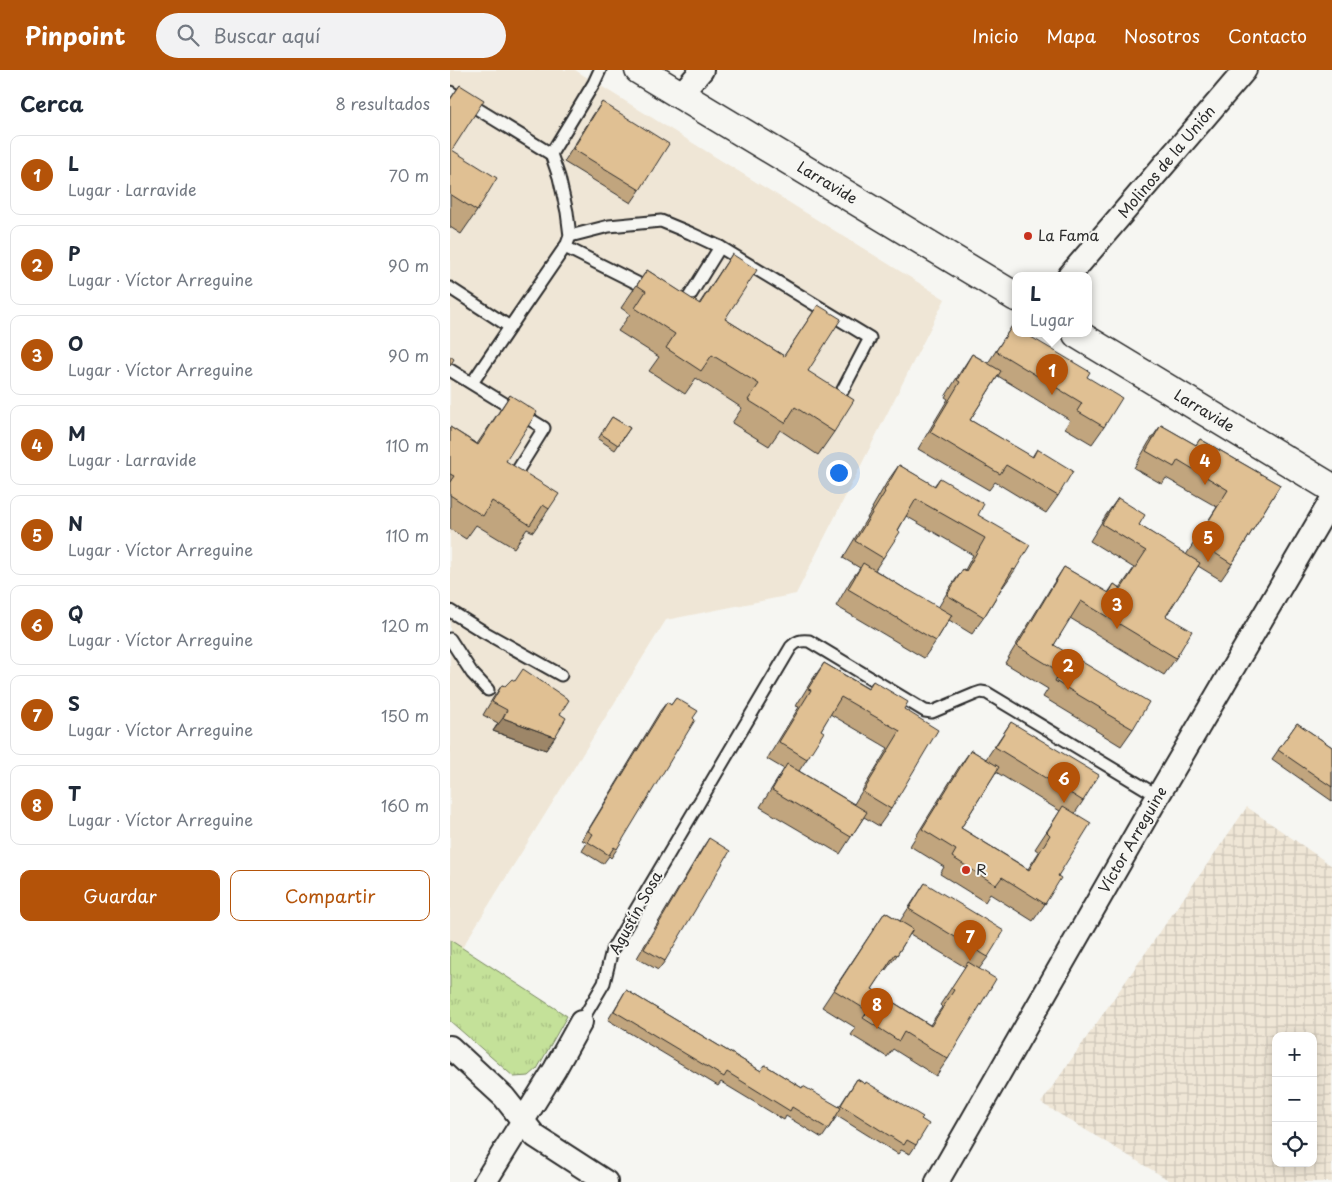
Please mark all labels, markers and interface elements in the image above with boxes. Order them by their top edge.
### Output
search box [156,13,506,58]
text: Pinpoint [25,17,126,53]
icon: search [174,21,202,49]
text: Buscar aquí [214,21,320,49]
text: Inicio [972,22,1019,49]
text: Mapa [1047,22,1096,49]
text: Nosotros [1124,22,1200,49]
text: Contacto [1228,22,1307,49]
text: Cerca [20,87,84,119]
text: 8 resultados [335,91,430,115]
street label: Molinos de la Unión [1112,100,1220,222]
text: L [68,149,79,177]
street label: Larravide [793,155,862,209]
text: 1 [33,163,41,187]
text: 70 m [389,163,429,187]
text: Lugar · Larravide [68,177,197,201]
place label: La Fama [1038,223,1100,246]
marker: La Fama [1022,230,1034,242]
text: P [68,239,80,267]
text: 2 [31,253,43,277]
text: 90 m [388,253,429,277]
text: Lugar · Víctor Arreguine [68,267,253,291]
popup [1012,272,1092,337]
text: L [1030,279,1041,307]
text: Lugar [1030,307,1074,331]
text: O [68,329,83,357]
text: 3 [32,343,42,367]
text: 90 m [388,343,429,367]
pin: 1 [1036,354,1068,395]
text: Lugar · Víctor Arreguine [68,357,253,381]
street label: Larravide [1170,383,1239,437]
text: M [68,419,86,447]
text: 4 [32,433,42,457]
text: 110 m [386,433,429,457]
pin: 4 [1189,444,1221,485]
text: Lugar · Larravide [68,447,197,471]
your location [826,460,852,486]
text: N [68,509,83,537]
pin: 5 [1192,521,1224,562]
text: 5 [32,523,42,547]
text: 110 m [386,523,429,547]
text: Lugar · Víctor Arreguine [68,537,253,561]
pin: 3 [1101,588,1133,629]
text: Q [68,599,83,627]
text: 6 [31,613,43,637]
text: 120 m [382,613,429,637]
text: Lugar · Víctor Arreguine [68,627,253,651]
pin: 2 [1052,649,1084,690]
text: S [68,689,80,717]
text: 7 [32,703,42,727]
text: 150 m [381,703,429,727]
text: Lugar · Víctor Arreguine [68,717,253,741]
pin: 6 [1048,762,1080,803]
text: T [68,779,81,807]
street label: Víctor Arreguine [1092,782,1172,897]
text: 8 [32,793,42,817]
text: 160 m [381,793,429,817]
text: Lugar · Víctor Arreguine [68,807,253,831]
place label: R [976,857,987,880]
marker: R [960,864,972,876]
street label: Agustín Sosa [602,866,667,958]
button: Guardar [20,870,220,921]
button: Compartir [230,870,430,921]
pin: 7 [954,920,986,961]
pin: 8 [861,988,893,1029]
map controls [1272,1032,1317,1167]
button: + [1272,1032,1317,1077]
button: − [1272,1077,1317,1122]
button: locate [1272,1122,1317,1167]

